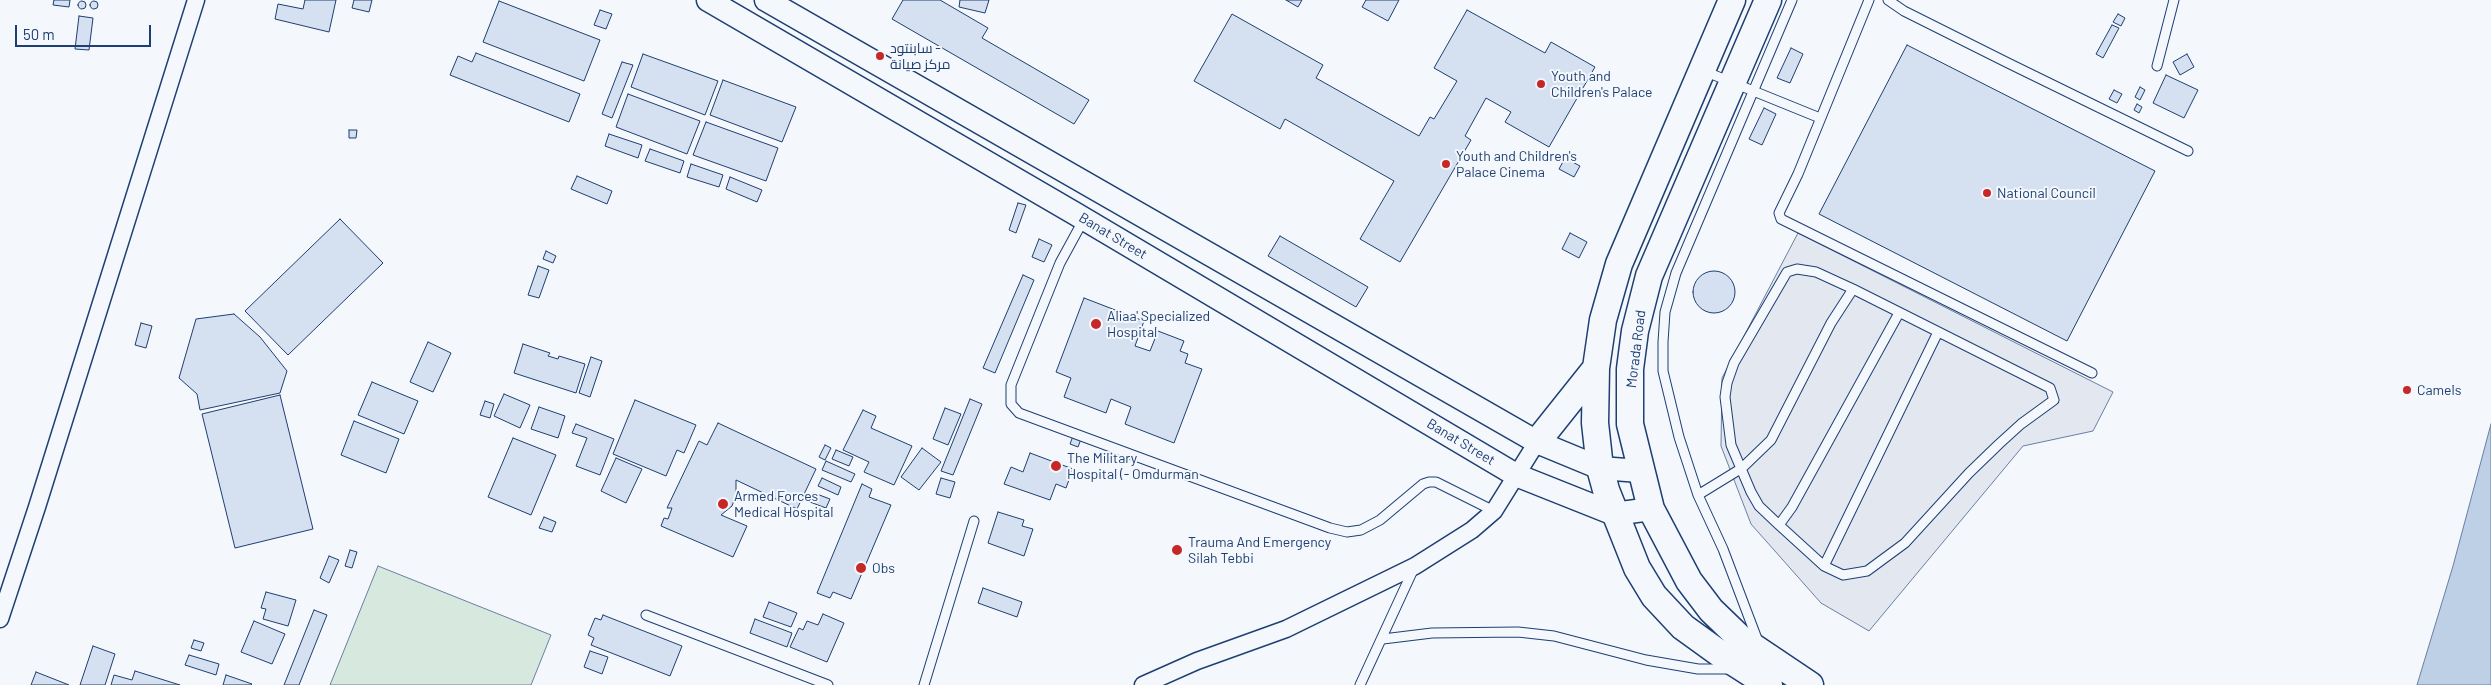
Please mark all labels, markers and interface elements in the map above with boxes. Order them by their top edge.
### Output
scale bar [18,15,154,47]
text: 50 m [23,25,55,43]
place label: سابنتود - مركز صيانة [890,40,950,72]
marker: سابنتود - مركز صيانة [874,50,886,62]
place label: Youth and Children's Palace [1551,68,1653,100]
marker: Youth and Children's Palace [1535,78,1547,90]
place label: Youth and Children's Palace Cinema [1456,148,1577,180]
marker: Youth and Children's Palace Cinema [1440,158,1452,170]
place label: National Council [1997,185,2096,201]
marker: National Council [1981,187,1993,199]
street label: Banat Street [1076,209,1150,263]
place label: Aliaa' Specialized Hospital [1107,308,1210,341]
street label: Morada Road [1623,309,1649,389]
marker: Aliaa' Specialized Hospital [1089,317,1103,331]
place label: Camels [2417,382,2461,398]
marker: Camels [2401,384,2413,396]
street label: Banat Street [1424,415,1498,469]
place label: The Military Hospital (- Omdurman [1067,450,1199,482]
marker: The Military Hospital (- Omdurman [1049,459,1063,473]
place label: Armed Forces Medical Hospital [734,488,833,520]
marker: Armed Forces Medical Hospital [716,497,730,511]
place label: Trauma And Emergency Silah Tebbi [1188,534,1331,566]
marker: Trauma And Emergency Silah Tebbi [1170,543,1184,557]
place label: Obs [872,560,895,576]
marker: Obs [854,561,868,575]

